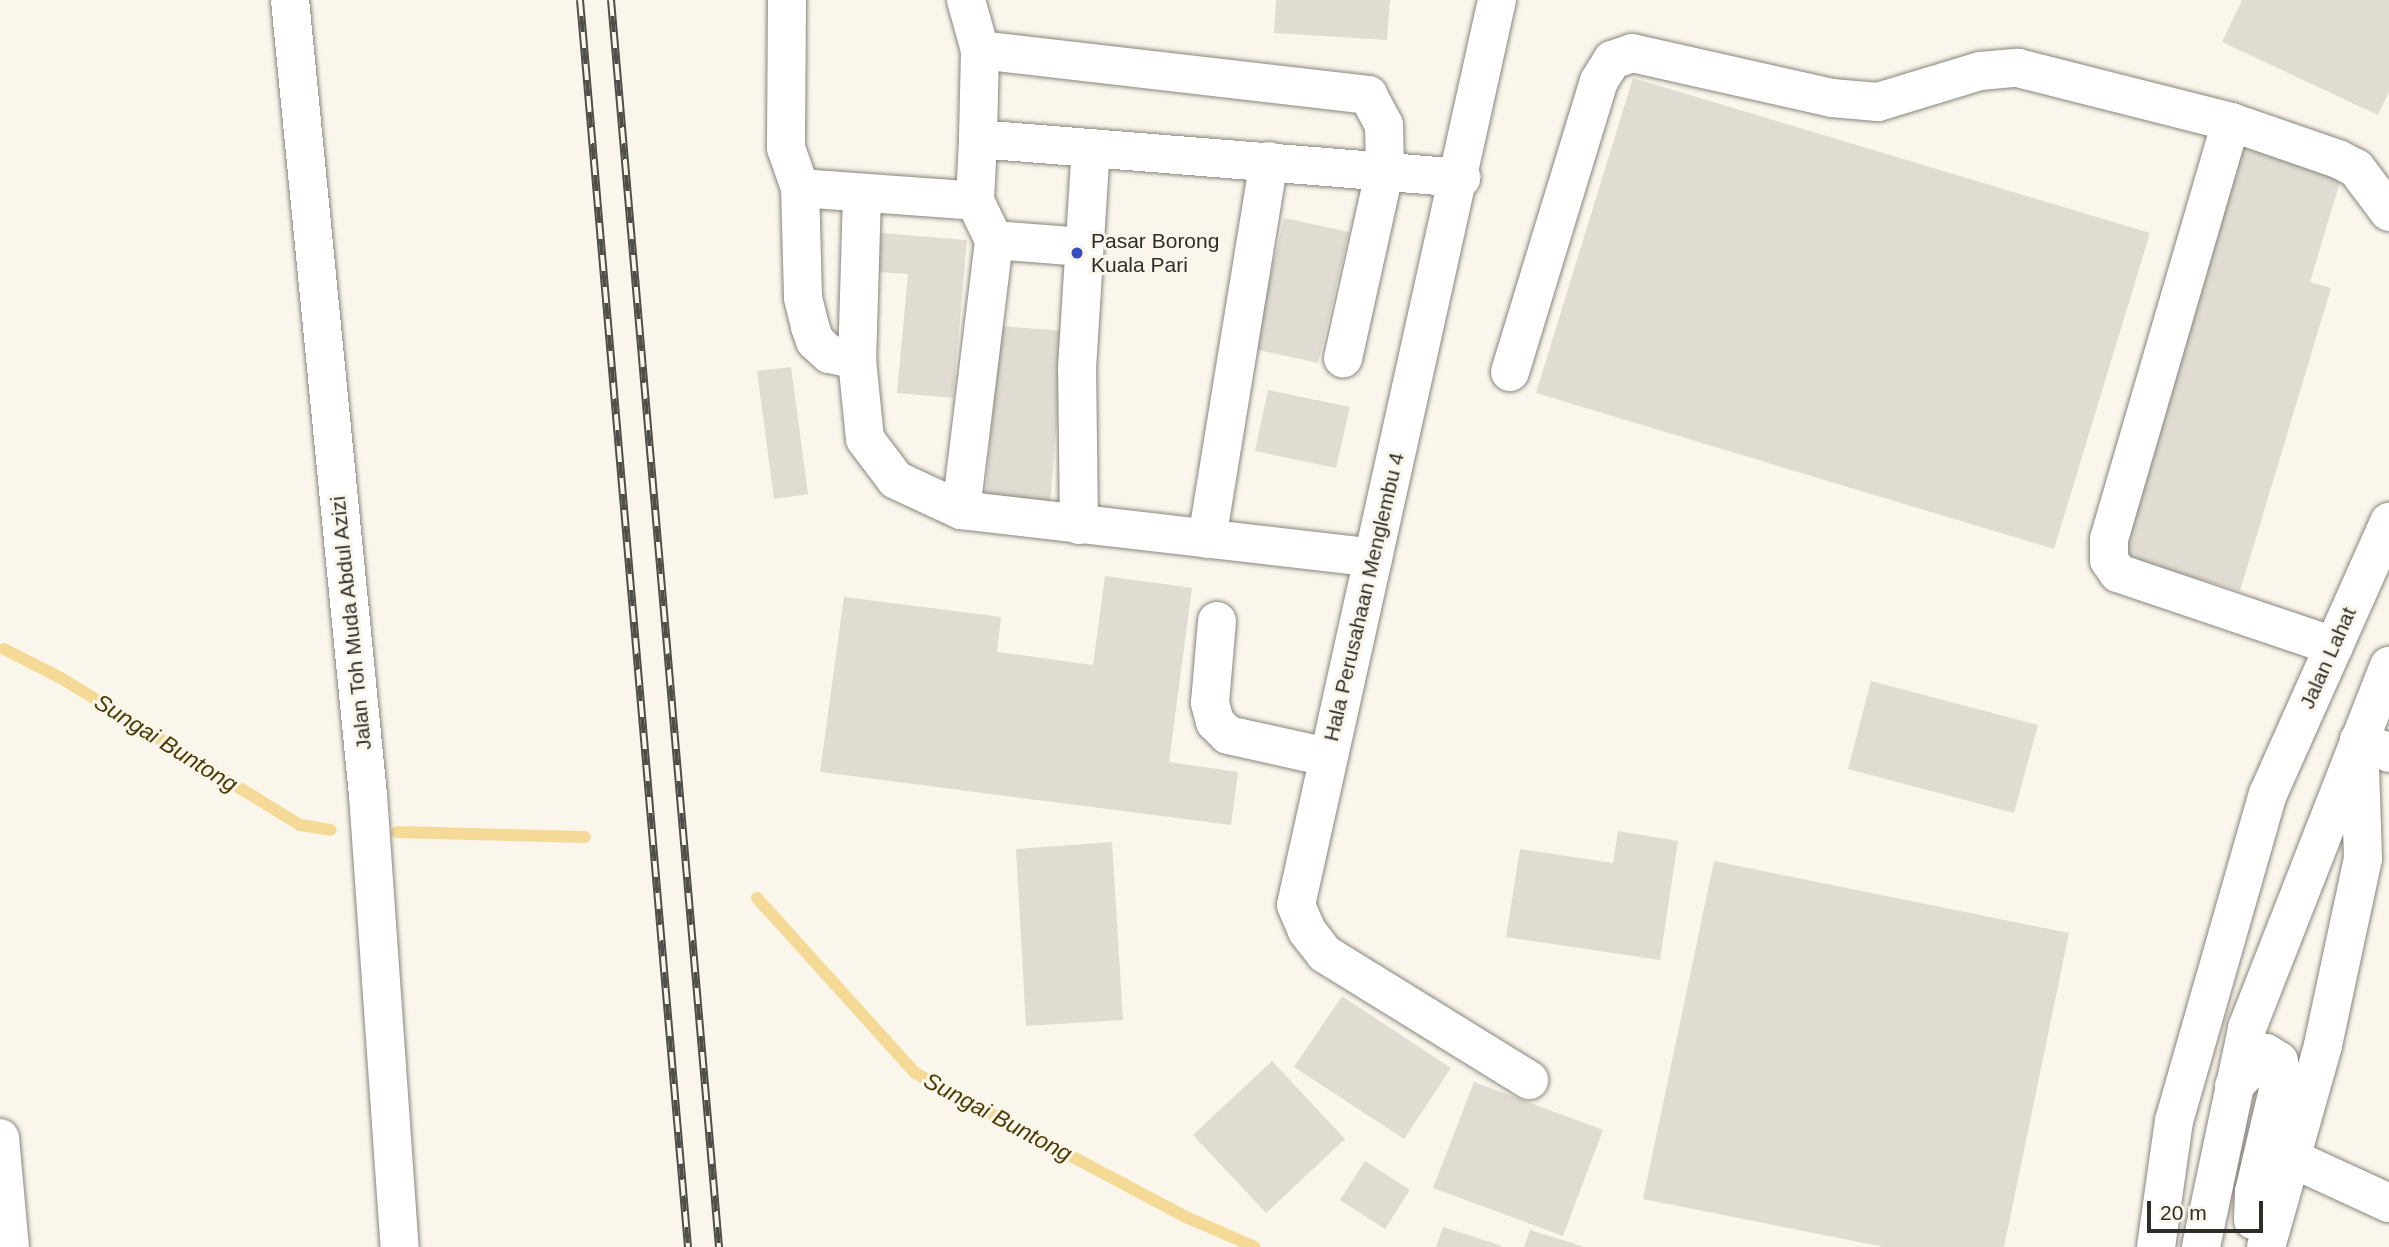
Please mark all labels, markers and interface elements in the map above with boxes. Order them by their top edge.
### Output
place label: Pasar Borong Kuala Pari [1091,228,1219,278]
marker: Pasar Borong Kuala Pari [1069,245,1085,261]
street label: Hala Perusahaan Menglembu 4 [1319,450,1409,744]
street label: Jalan Toh Muda Abdul Azizi [325,493,377,753]
street label: Jalan Lahat [2294,603,2362,713]
water label: Sungai Buntong [89,688,243,798]
water label: Sungai Buntong [919,1066,1077,1168]
scale bar [2151,1188,2266,1232]
text: 20 m [2160,1201,2207,1224]

